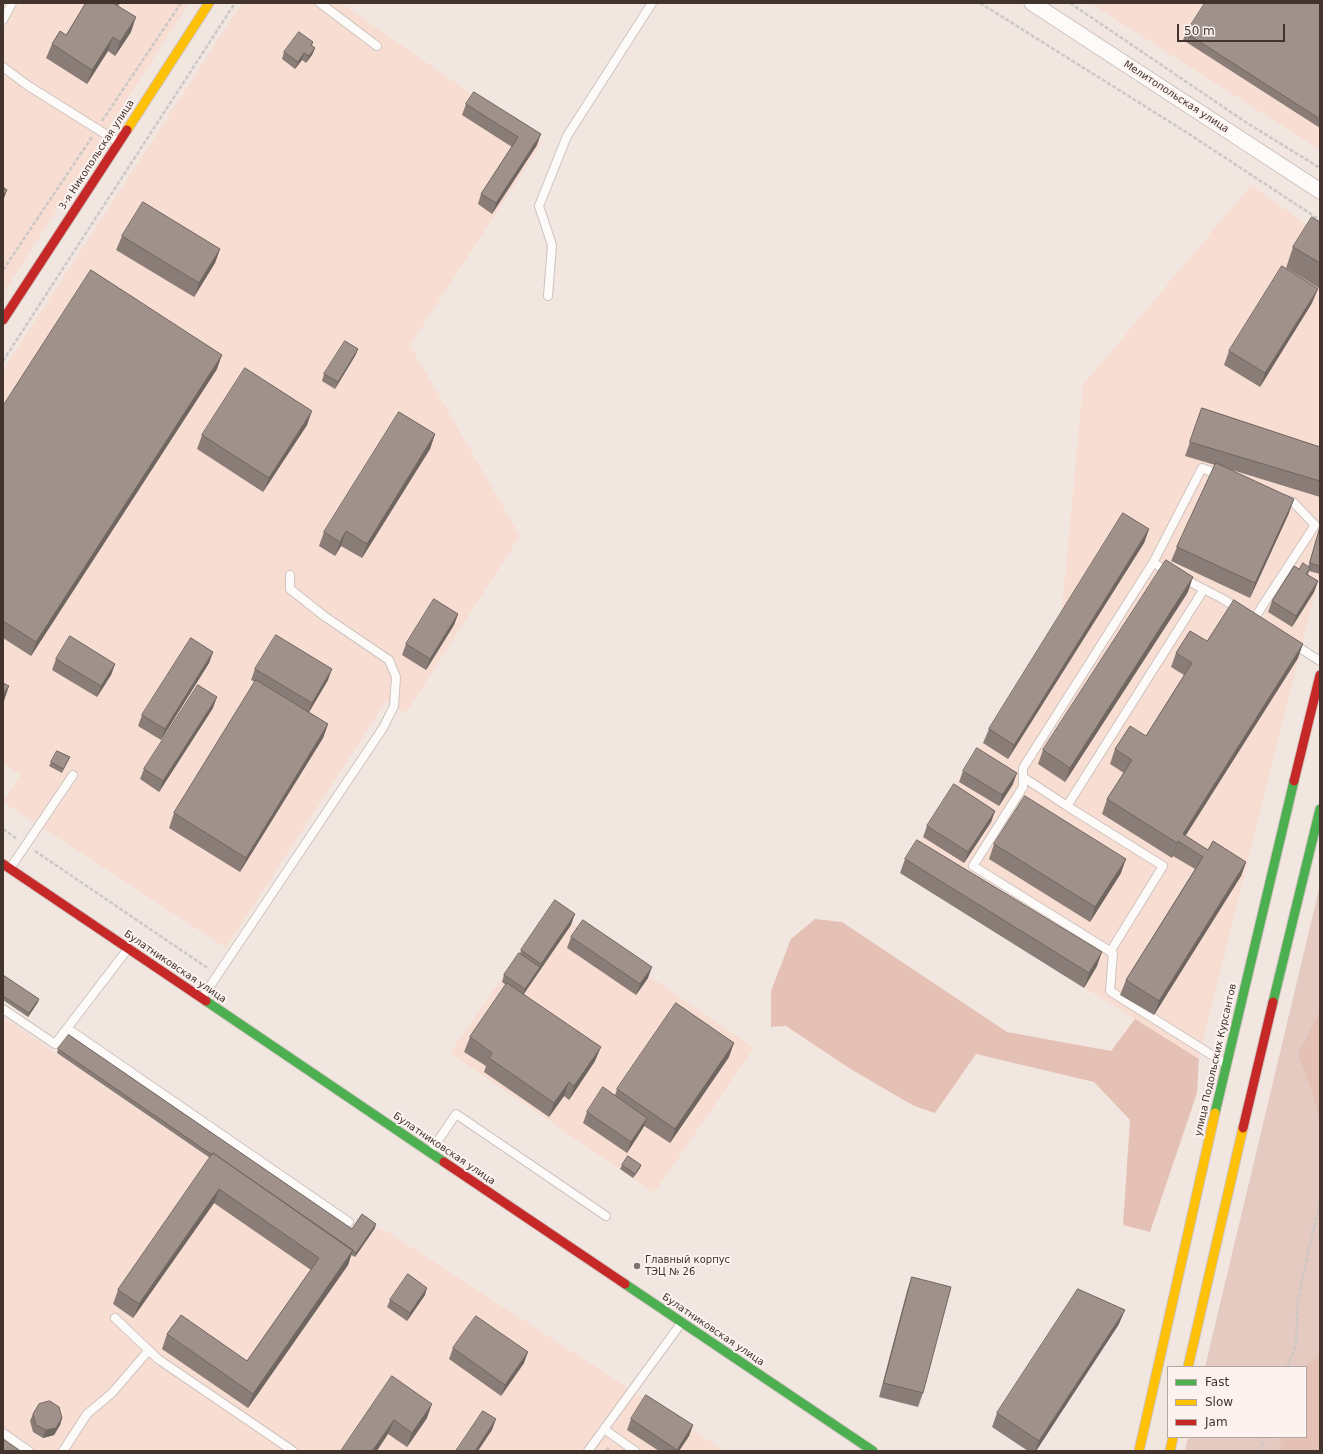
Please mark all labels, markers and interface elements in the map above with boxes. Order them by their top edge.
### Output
scale bar [1179,16,1287,42]
text: 50 m [1184,24,1215,38]
street label: Мелитопольская улица [1121,58,1231,136]
street label: 3-я Никопольская улица [57,98,137,212]
street label: Булатниковская улица [122,928,228,1006]
street label: улица Подольских Курсантов [1193,982,1239,1138]
street label: Булатниковская улица [391,1110,497,1188]
place label: Главный корпус ТЭЦ № 26 [645,1254,730,1278]
marker: Главный корпус ТЭЦ № 26 [632,1261,642,1271]
street label: Булатниковская улица [660,1291,766,1369]
legend [1167,1366,1307,1438]
text: Fast [1205,1375,1229,1389]
text: Slow [1205,1395,1233,1409]
text: Jam [1205,1415,1228,1429]

